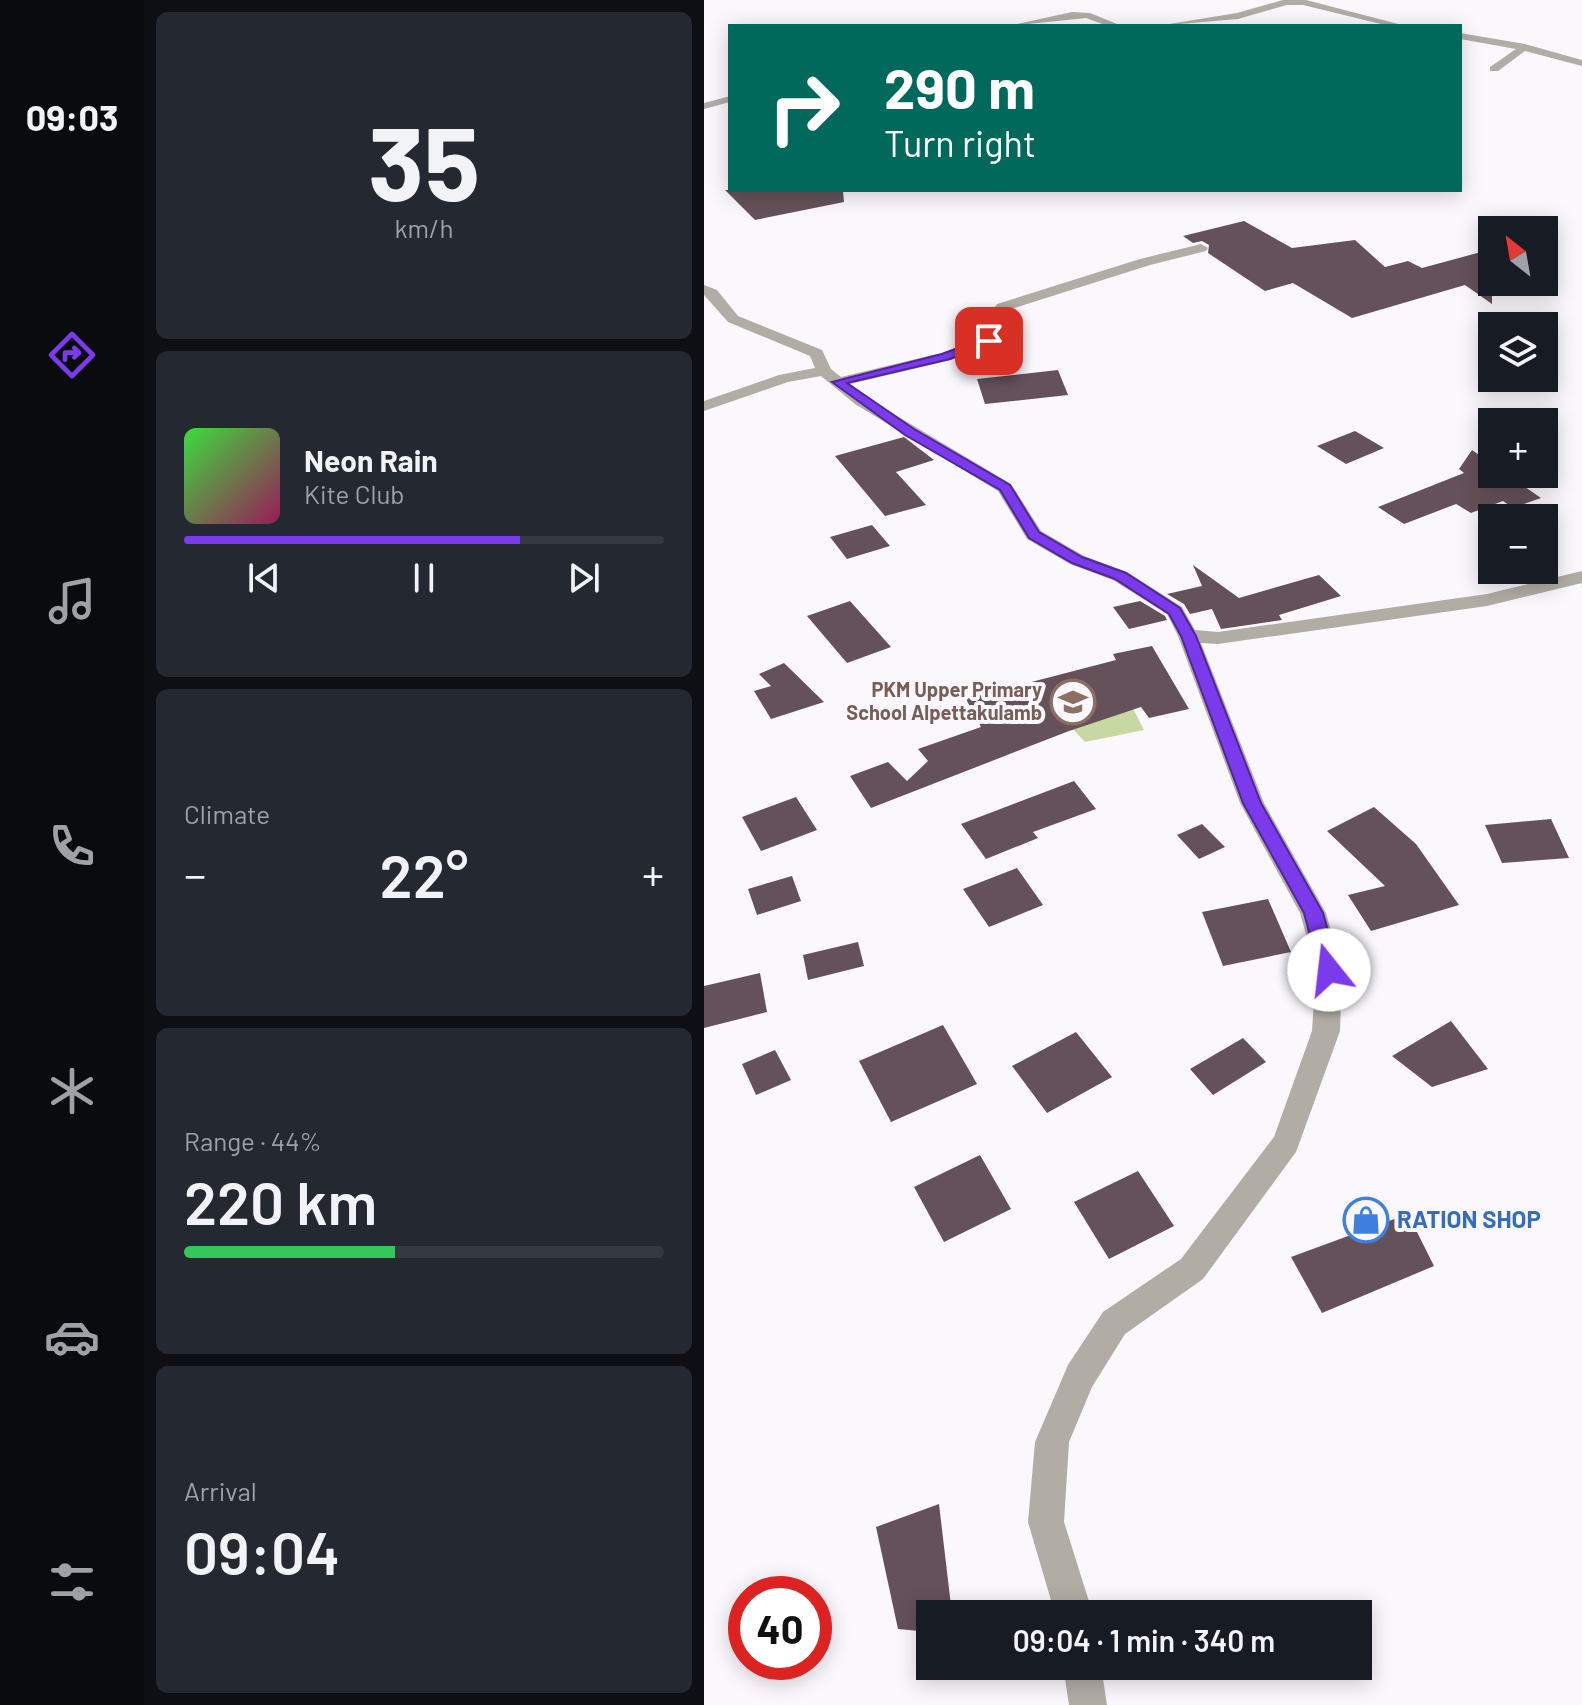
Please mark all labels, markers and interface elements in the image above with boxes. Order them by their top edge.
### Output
text: 290 m [884,53,1035,120]
icon: right [752,56,856,160]
text: 09:03 [26,95,118,138]
text: 35 [368,97,480,222]
text: Turn right [884,121,1036,164]
text: km/h [395,212,453,243]
north arrow [1478,216,1558,296]
map controls [1478,216,1558,584]
pin [955,307,1023,375]
button: layers [1478,312,1558,392]
icon: arrive [967,319,1011,363]
icon: directions [44,327,100,383]
button: + [1478,408,1558,488]
text: Neon Rain [304,442,438,478]
text: Kite Club [304,478,405,509]
button: − [1478,504,1558,584]
icon: previous [242,556,286,600]
icon: pause [402,556,446,600]
icon: next [562,556,606,600]
icon: music [44,573,100,629]
place label: PKM Upper Primary School Alpettakulamb [846,677,1042,724]
school or university icon: PKM Upper Primary School Alpettakulamb [1049,678,1097,726]
text: Climate [184,798,270,829]
icon: phone [44,818,100,874]
text: 22° [380,838,468,910]
text: − [184,847,206,900]
text: + [642,847,664,900]
position arrow [1287,928,1371,1012]
icon: climate [44,1063,100,1119]
text: Range · 44% [184,1125,322,1156]
text: 220 km [184,1165,377,1237]
shop icon: RATION SHOP [1342,1196,1390,1244]
place label: RATION SHOP [1397,1204,1541,1233]
icon: car [44,1309,100,1365]
text: Arrival [184,1475,257,1506]
text: 09:04 [184,1515,340,1587]
icon: filters [44,1554,100,1610]
speed limit sign: 40 [728,1576,832,1680]
text: 09:04 · 1 min · 340 m [1013,1622,1275,1658]

